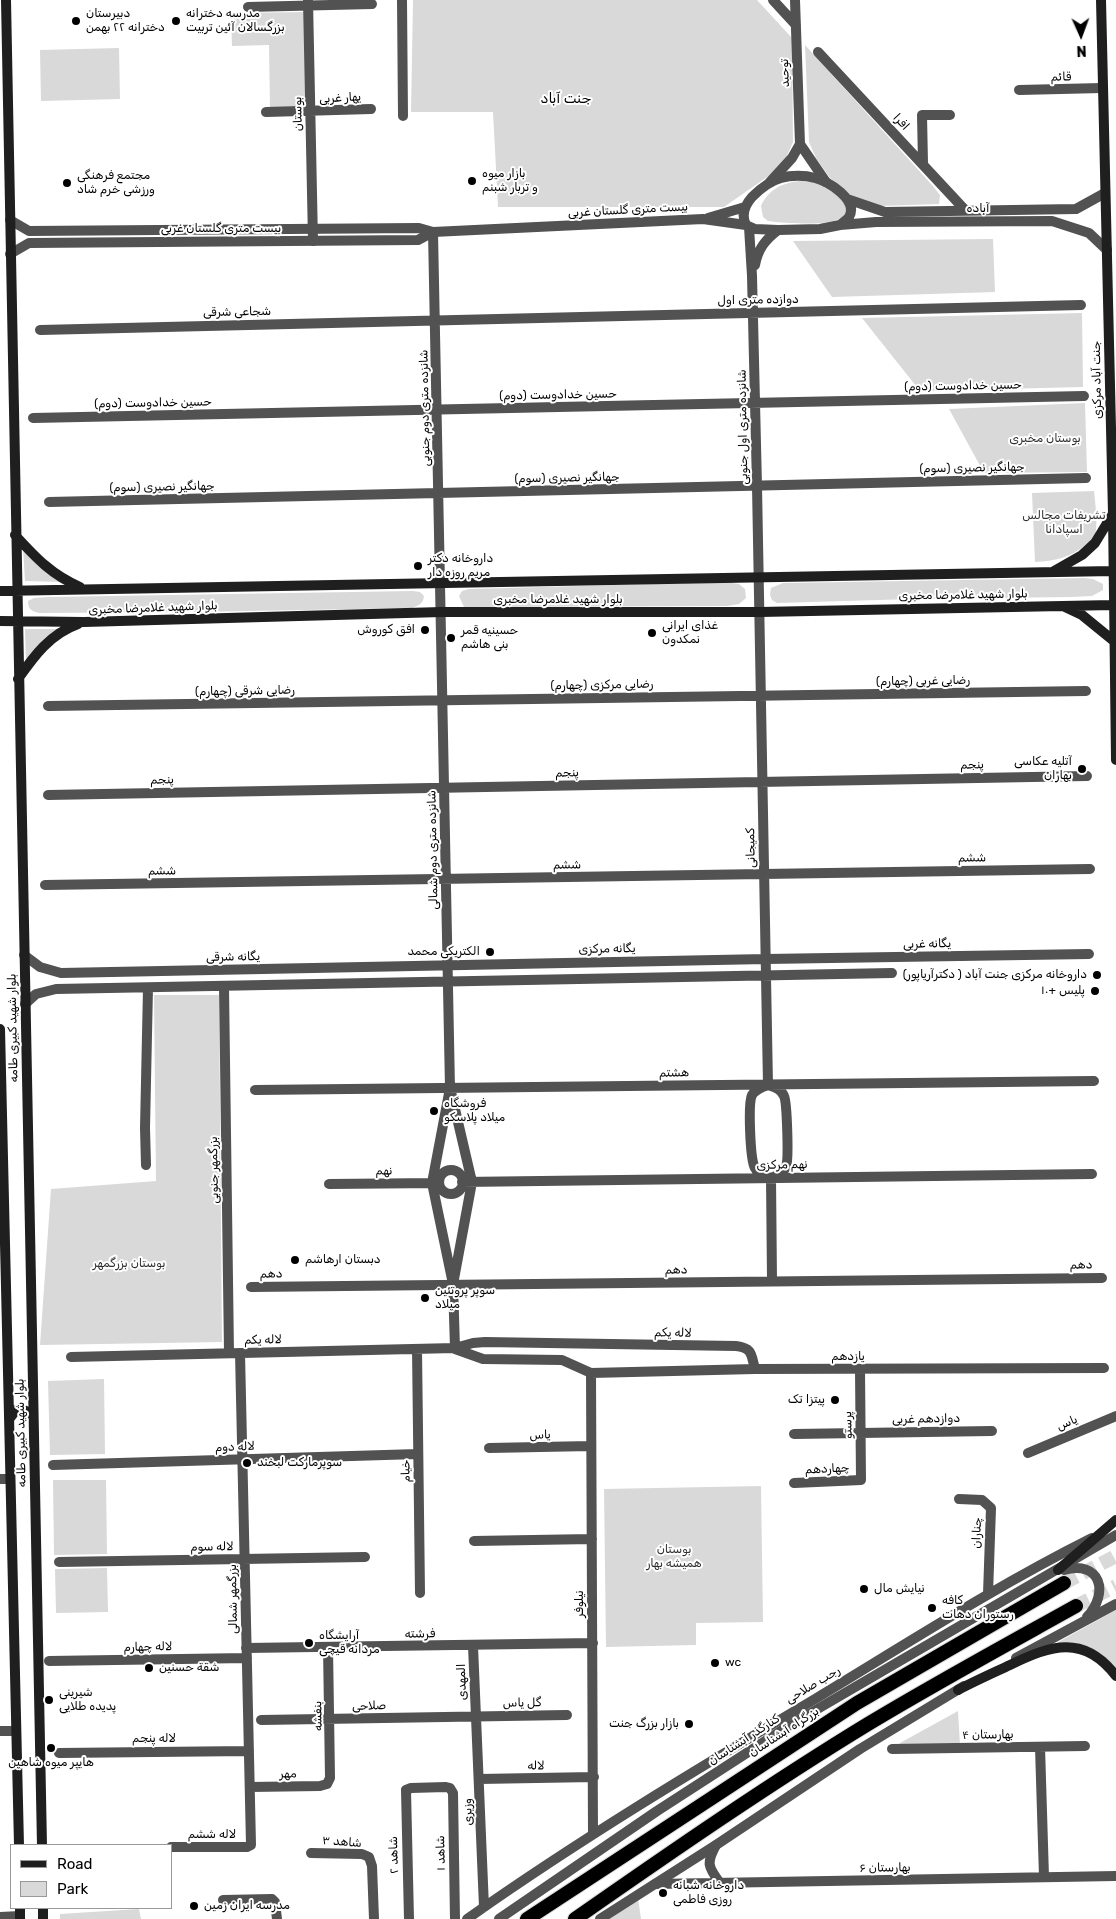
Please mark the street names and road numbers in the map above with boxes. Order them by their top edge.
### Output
street label: توحید [777,58,793,88]
street label: قائم [1051,70,1071,84]
street label: یهار غربی [319,90,361,106]
street label: بوستان [290,97,306,131]
street label: افرا [890,111,912,133]
street label: بیست متری گلستان غربی [567,200,689,220]
street label: آباده [967,202,989,216]
street label: بیست متری گلستان غربی [161,222,281,236]
street label: دوازده متری اول [717,292,799,308]
street label: شجاعی شرقی [203,304,271,320]
street label: جنت آباد مرکزی [1089,341,1105,419]
street label: شانزده متری دوم جنوبی [417,349,433,467]
street label: شانزده متری اول جنوبی [735,369,751,485]
street label: حسین خدادوست (دوم) [904,378,1022,394]
street label: حسین خدادوست (دوم) [499,387,617,403]
street label: حسین خدادوست (دوم) [94,395,212,411]
street label: جهانگیر نصیری (سوم) [919,460,1025,476]
street label: جهانگیر نصیری (سوم) [514,470,620,486]
street label: جهانگیر نصیری (سوم) [109,479,215,495]
street label: بلوار شهید غلامرضا مخبری [898,587,1028,603]
street label: بلوار شهید غلامرضا مخبری [493,593,623,607]
street label: بلوار شهید غلامرضا مخبری [88,599,218,617]
street label: رضایی غربی (چهارم) [876,673,970,689]
street label: رضایی مرکزی (چهارم) [550,677,654,693]
street label: رضایی شرقی (چهارم) [195,683,295,699]
street label: پنجم [960,758,984,772]
street label: پنجم [555,766,579,780]
street label: پنجم [150,773,174,787]
street label: شانزده متری دوم شمالی [425,790,441,910]
street label: کمیجانی [743,828,759,868]
street label: ششم [958,851,986,865]
street label: ششم [553,858,581,872]
street label: ششم [148,864,176,878]
street label: یگانه غربی [903,936,951,952]
street label: یگانه مرکزی [578,941,636,957]
street label: یگانه شرقی [206,949,260,965]
street label: بلوار شهید کبیری طامه [5,974,21,1082]
street label: هشتم [659,1066,689,1080]
street label: بزرگمهر جنوبی [206,1136,222,1204]
street label: نهم مرکزی [756,1157,808,1173]
street label: نهم [375,1164,393,1178]
street label: دهم [1070,1258,1092,1272]
street label: دهم [665,1263,687,1277]
street label: دهم [260,1267,282,1281]
street label: لاله یکم [654,1325,692,1341]
street label: لاله یکم [244,1332,282,1348]
street label: یازدهم [831,1350,865,1364]
street label: بلوار شهید کبیری طامه [13,1379,29,1487]
street label: پرستو [841,1411,855,1439]
street label: دوازدهم غربی [892,1411,960,1427]
street label: یاس [1054,1412,1080,1434]
street label: یاس [529,1428,551,1442]
street label: لاله دوم [215,1439,255,1455]
street label: خیام [399,1459,413,1483]
street label: چهاردهم [805,1461,849,1477]
street label: چناران [969,1517,985,1549]
street label: لاله سوم [190,1539,234,1555]
street label: بزرگمهر شمالی [225,1564,241,1634]
street label: نیلوفر [573,1590,587,1618]
street label: فرشته [405,1627,435,1641]
street label: لاله چهارم [123,1639,173,1655]
street label: المهدی [454,1663,470,1701]
street label: رجب صلاحی [783,1663,843,1707]
street label: گل یاس [503,1695,541,1711]
street label: صلاحی [352,1699,386,1713]
street label: بنفشه [311,1701,325,1731]
street label: بزرگراه آبشناسان [746,1704,822,1760]
street label: کنارگذر آبشناسان [706,1712,782,1768]
street label: بهارستان ۴ [962,1727,1014,1743]
street label: لاله پنجم [132,1732,176,1746]
street label: لاله [527,1759,545,1773]
street label: مهر [279,1767,297,1781]
street label: وزیری [460,1798,476,1826]
street label: لاله ششم [188,1828,236,1842]
street label: شاهد ۳ [322,1833,362,1851]
street label: شاهد ۱ [433,1835,449,1871]
street label: شاهد ۲ [386,1836,402,1874]
street label: بهارستان ۶ [859,1860,911,1876]

